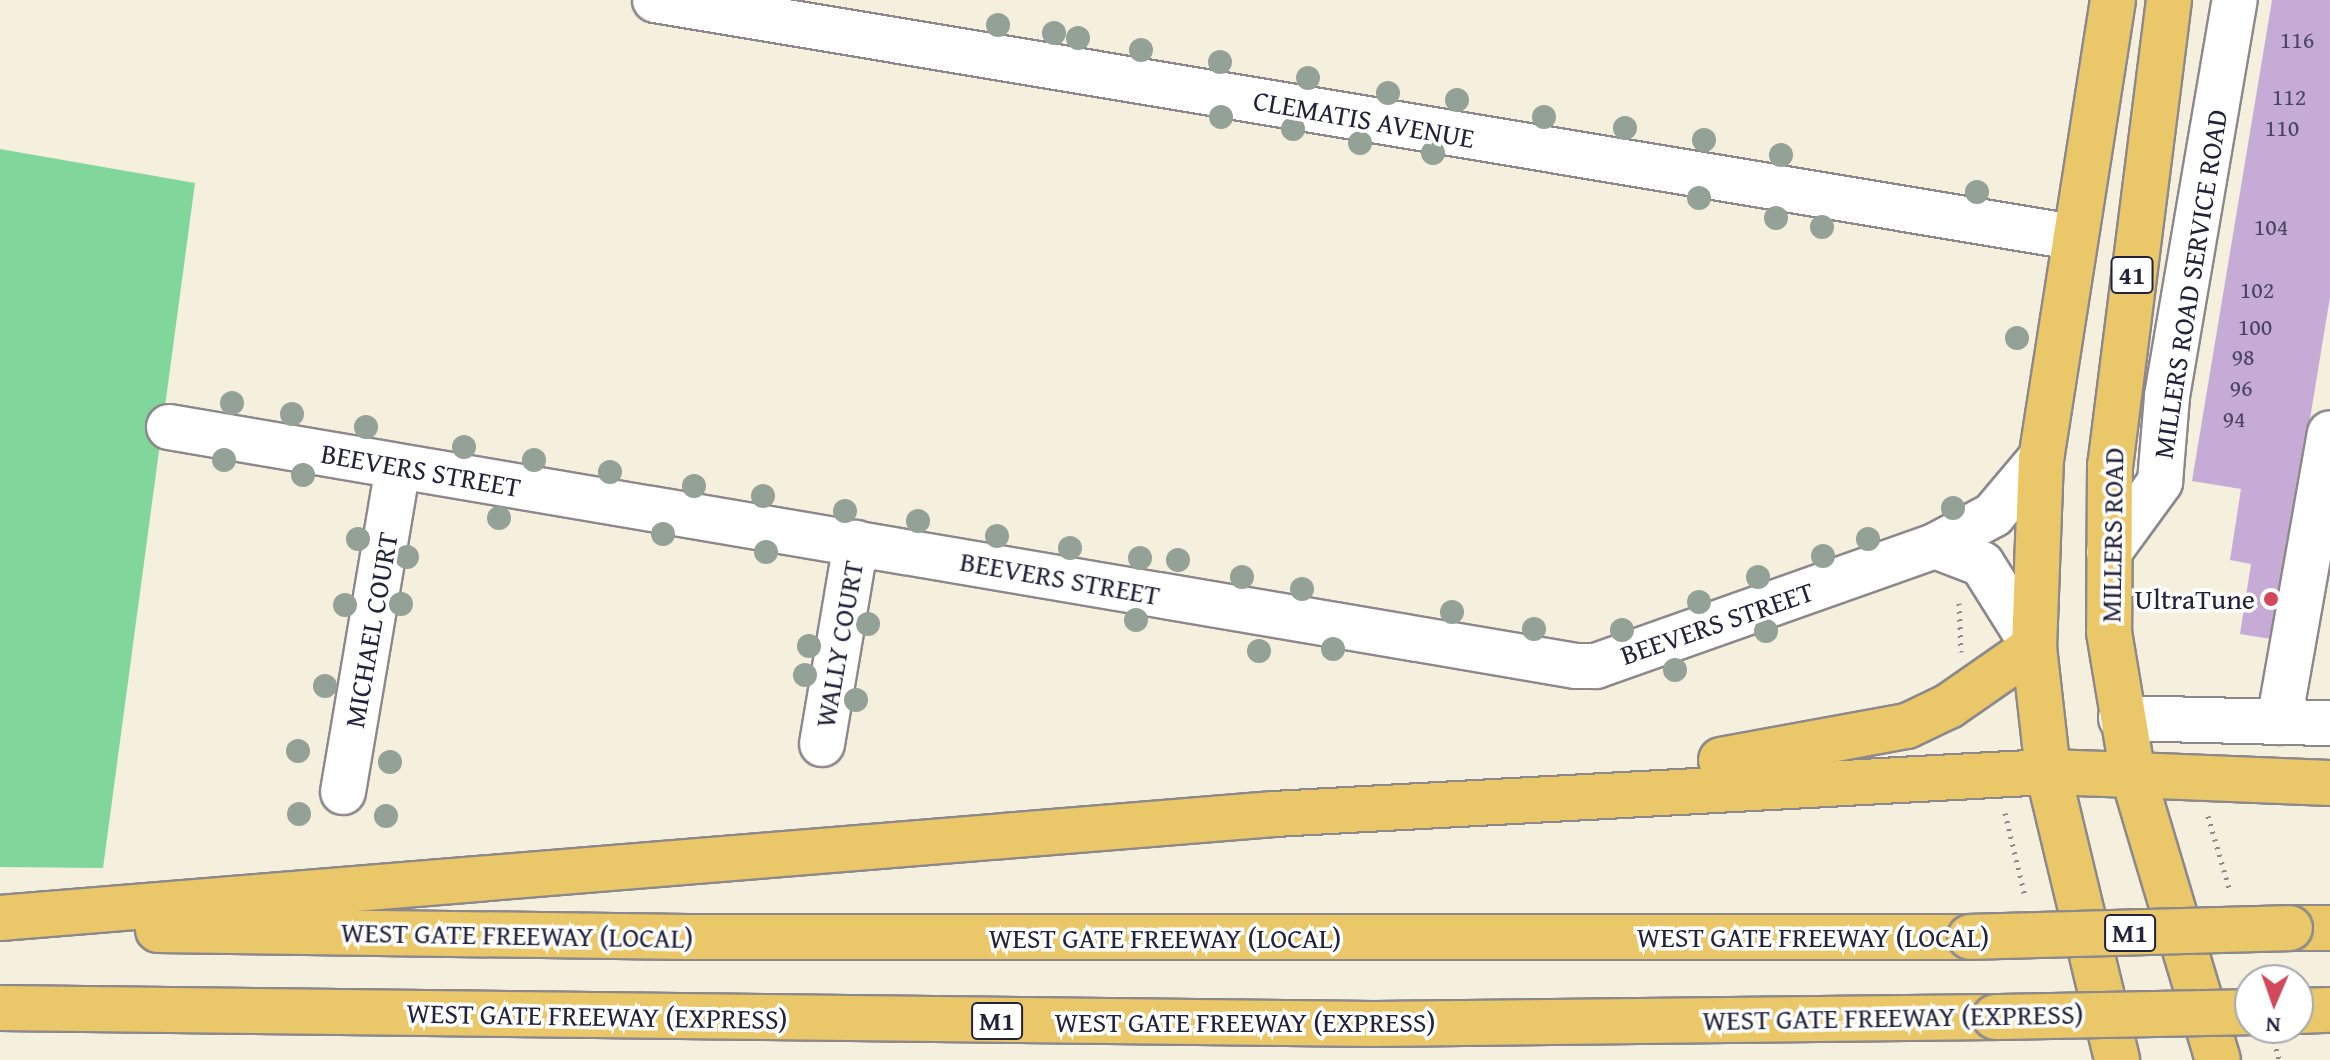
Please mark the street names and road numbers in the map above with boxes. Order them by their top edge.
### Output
street label: CLEMATIS AVENUE [1251,83,1477,155]
street label: MILLERS ROAD SERVICE ROAD [2146,107,2234,461]
road number: 41 [2110,253,2154,297]
street label: BEEVERS STREET [319,436,523,504]
street label: MILLERS ROAD [2094,447,2130,623]
street label: MICHAEL COURT [337,529,405,731]
street label: BEEVERS STREET [958,544,1162,612]
street label: WALLY COURT [808,558,870,730]
street label: BEEVERS STREET [1616,574,1818,672]
road number: M1 [2104,911,2156,955]
street label: WEST GATE FREEWAY (LOCAL) [340,915,694,955]
street label: WEST GATE FREEWAY (LOCAL) [1637,920,1989,954]
street label: WEST GATE FREEWAY (LOCAL) [989,921,1341,955]
street label: WEST GATE FREEWAY (EXPRESS) [406,996,788,1036]
street label: WEST GATE FREEWAY (EXPRESS) [1702,997,2084,1037]
road number: M1 [971,999,1023,1043]
street label: WEST GATE FREEWAY (EXPRESS) [1054,1005,1436,1039]

